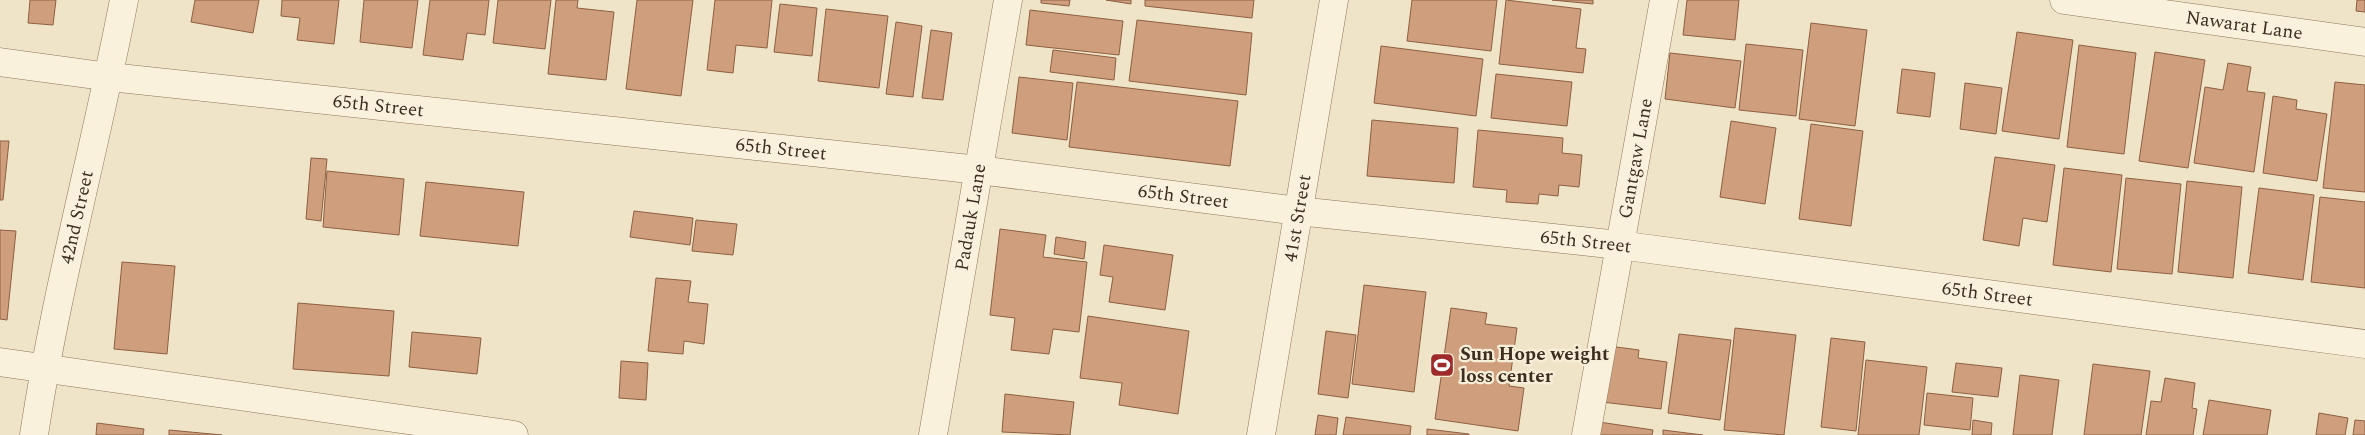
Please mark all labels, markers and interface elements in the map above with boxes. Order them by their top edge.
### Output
street label: Nawarat Lane [2184,3,2305,48]
street label: 65th Street [331,86,426,125]
street label: Gantgaw Lane [1611,96,1661,221]
street label: 65th Street [734,130,828,168]
street label: Padauk Lane [947,161,994,273]
street label: 42nd Street [52,167,101,267]
street label: 41st Street [1276,172,1319,264]
street label: 65th Street [1136,176,1231,217]
street label: 65th Street [1539,222,1633,261]
street label: 65th Street [1940,273,2035,314]
place label: Sun Hope weight loss center [1460,340,1609,391]
sports icon: Sun Hope weight loss center [1429,352,1455,378]

